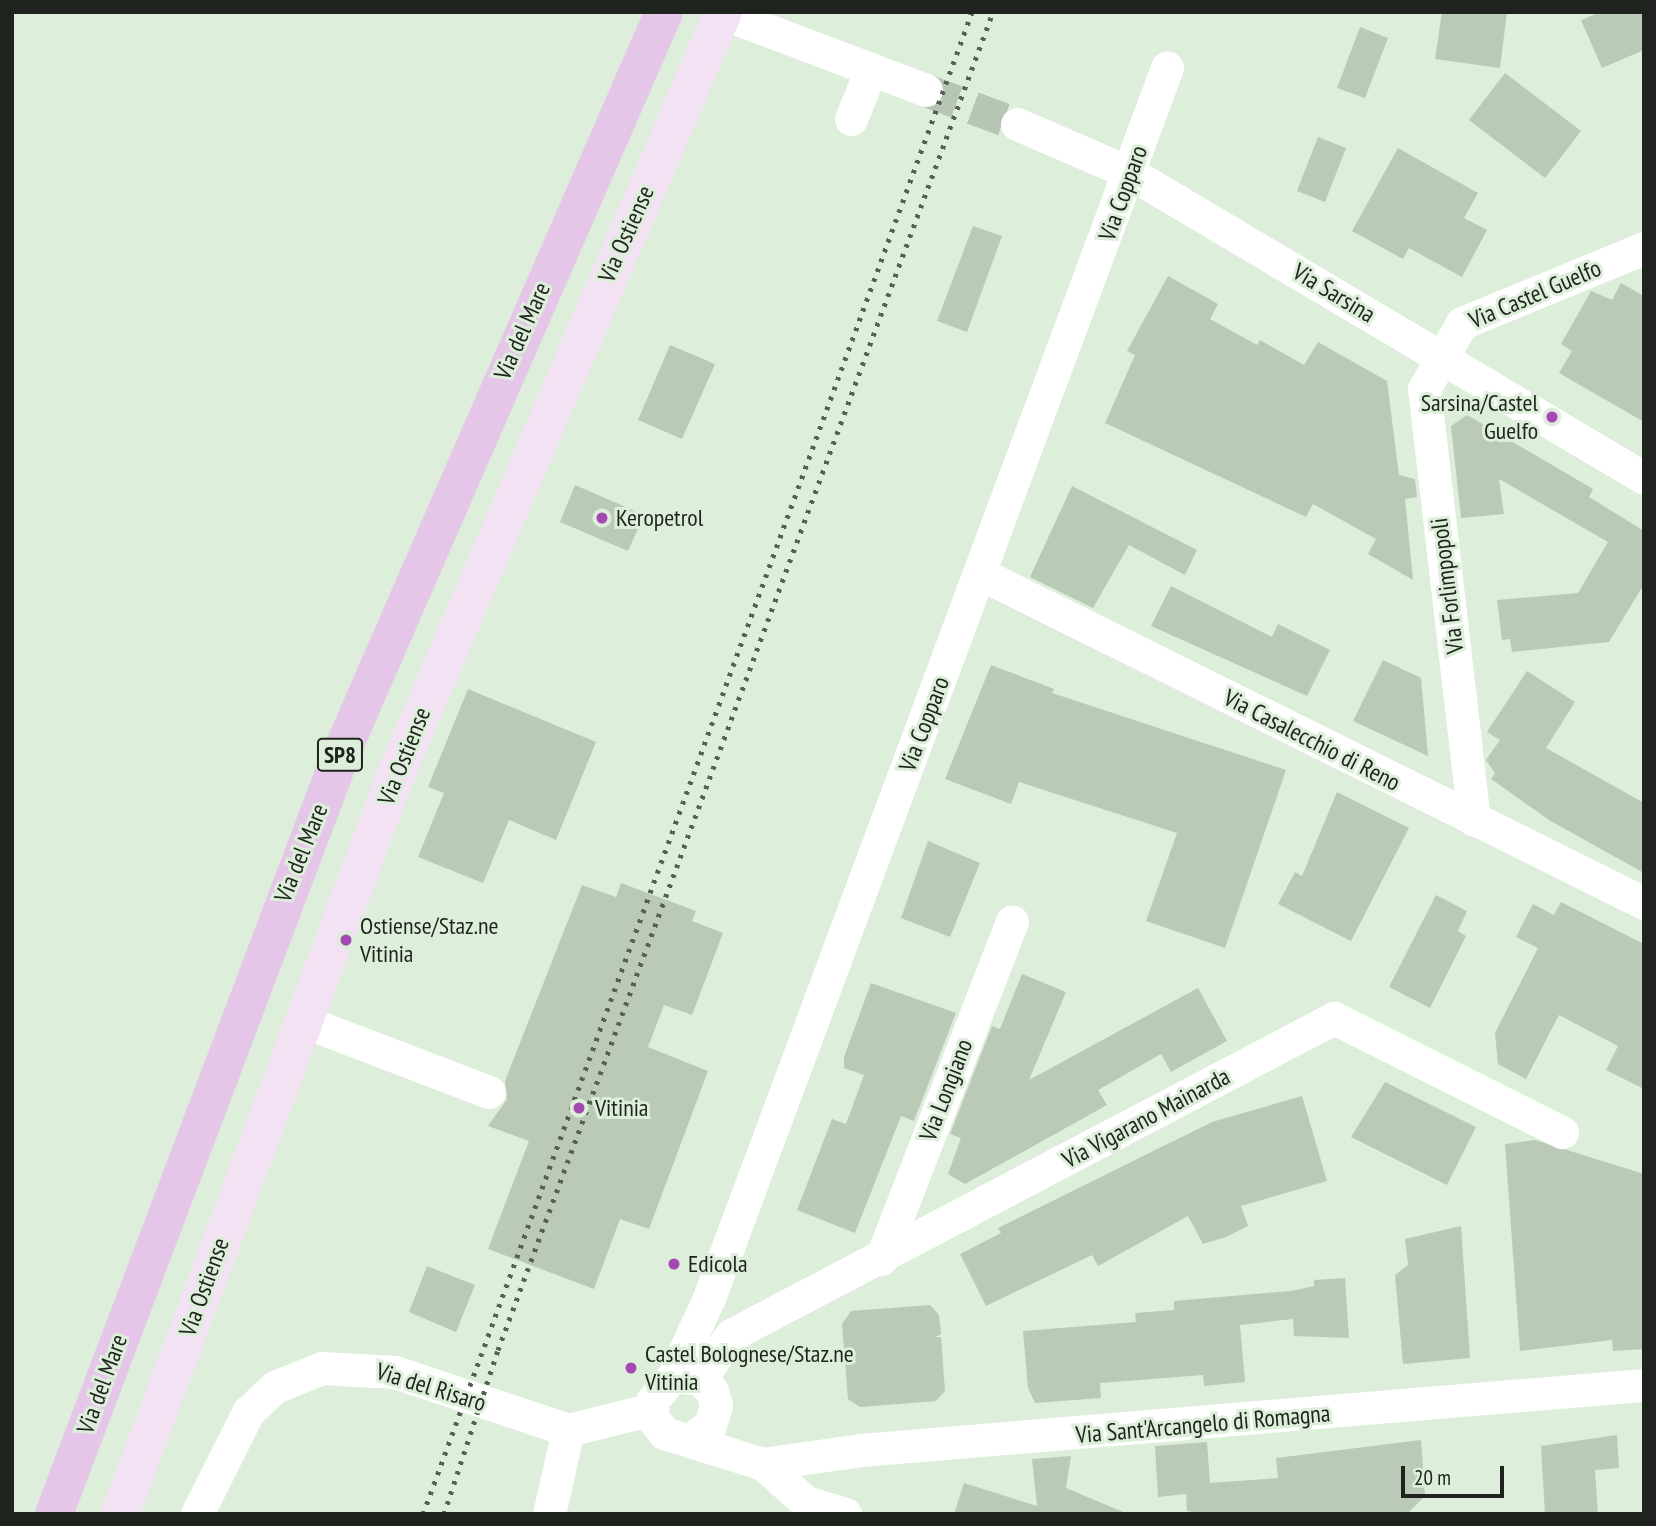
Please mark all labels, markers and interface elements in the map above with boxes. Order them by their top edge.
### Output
street label: Via Copparo [1093,142,1153,244]
street label: Via Ostiense [592,181,660,287]
street label: Via Castel Guelfo [1465,253,1605,335]
street label: Via Sarsina [1288,257,1380,329]
street label: Via del Mare [488,278,556,384]
place label: Sarsina/Castel Guelfo [1421,389,1538,445]
marker: Sarsina/Castel Guelfo [1544,409,1560,425]
place label: Keropetrol [616,504,703,532]
marker: Keropetrol [594,510,610,526]
street label: Via Forlimpopoli [1424,516,1470,656]
street label: Via Copparo [893,673,955,775]
street label: Via Casalecchio di Reno [1219,683,1405,797]
street label: Via Ostiense [371,703,437,809]
road number: SP8 [316,736,364,775]
street label: Via del Mare [268,800,334,906]
place label: Ostiense/Staz.ne Vitinia [360,912,498,968]
marker: Ostiense/Staz.ne Vitinia [338,932,354,948]
street label: Via Longiano [913,1035,979,1145]
street label: Via Vigarano Mainarda [1057,1062,1235,1174]
place label: Vitinia [595,1094,648,1122]
marker: Vitinia [569,1098,589,1118]
street label: Via Ostiense [173,1234,235,1340]
place label: Edicola [688,1250,748,1278]
marker: Edicola [666,1256,682,1272]
street label: Via del Mare [71,1331,133,1437]
place label: Castel Bolognese/Staz.ne Vitinia [645,1340,854,1396]
street label: Via del Risaro [373,1357,489,1417]
marker: Castel Bolognese/Staz.ne Vitinia [623,1360,639,1376]
street label: Via Sant'Arcangelo di Romagna [1075,1399,1331,1449]
scale bar [1404,1452,1507,1496]
text: 20 m [1414,1464,1451,1491]

